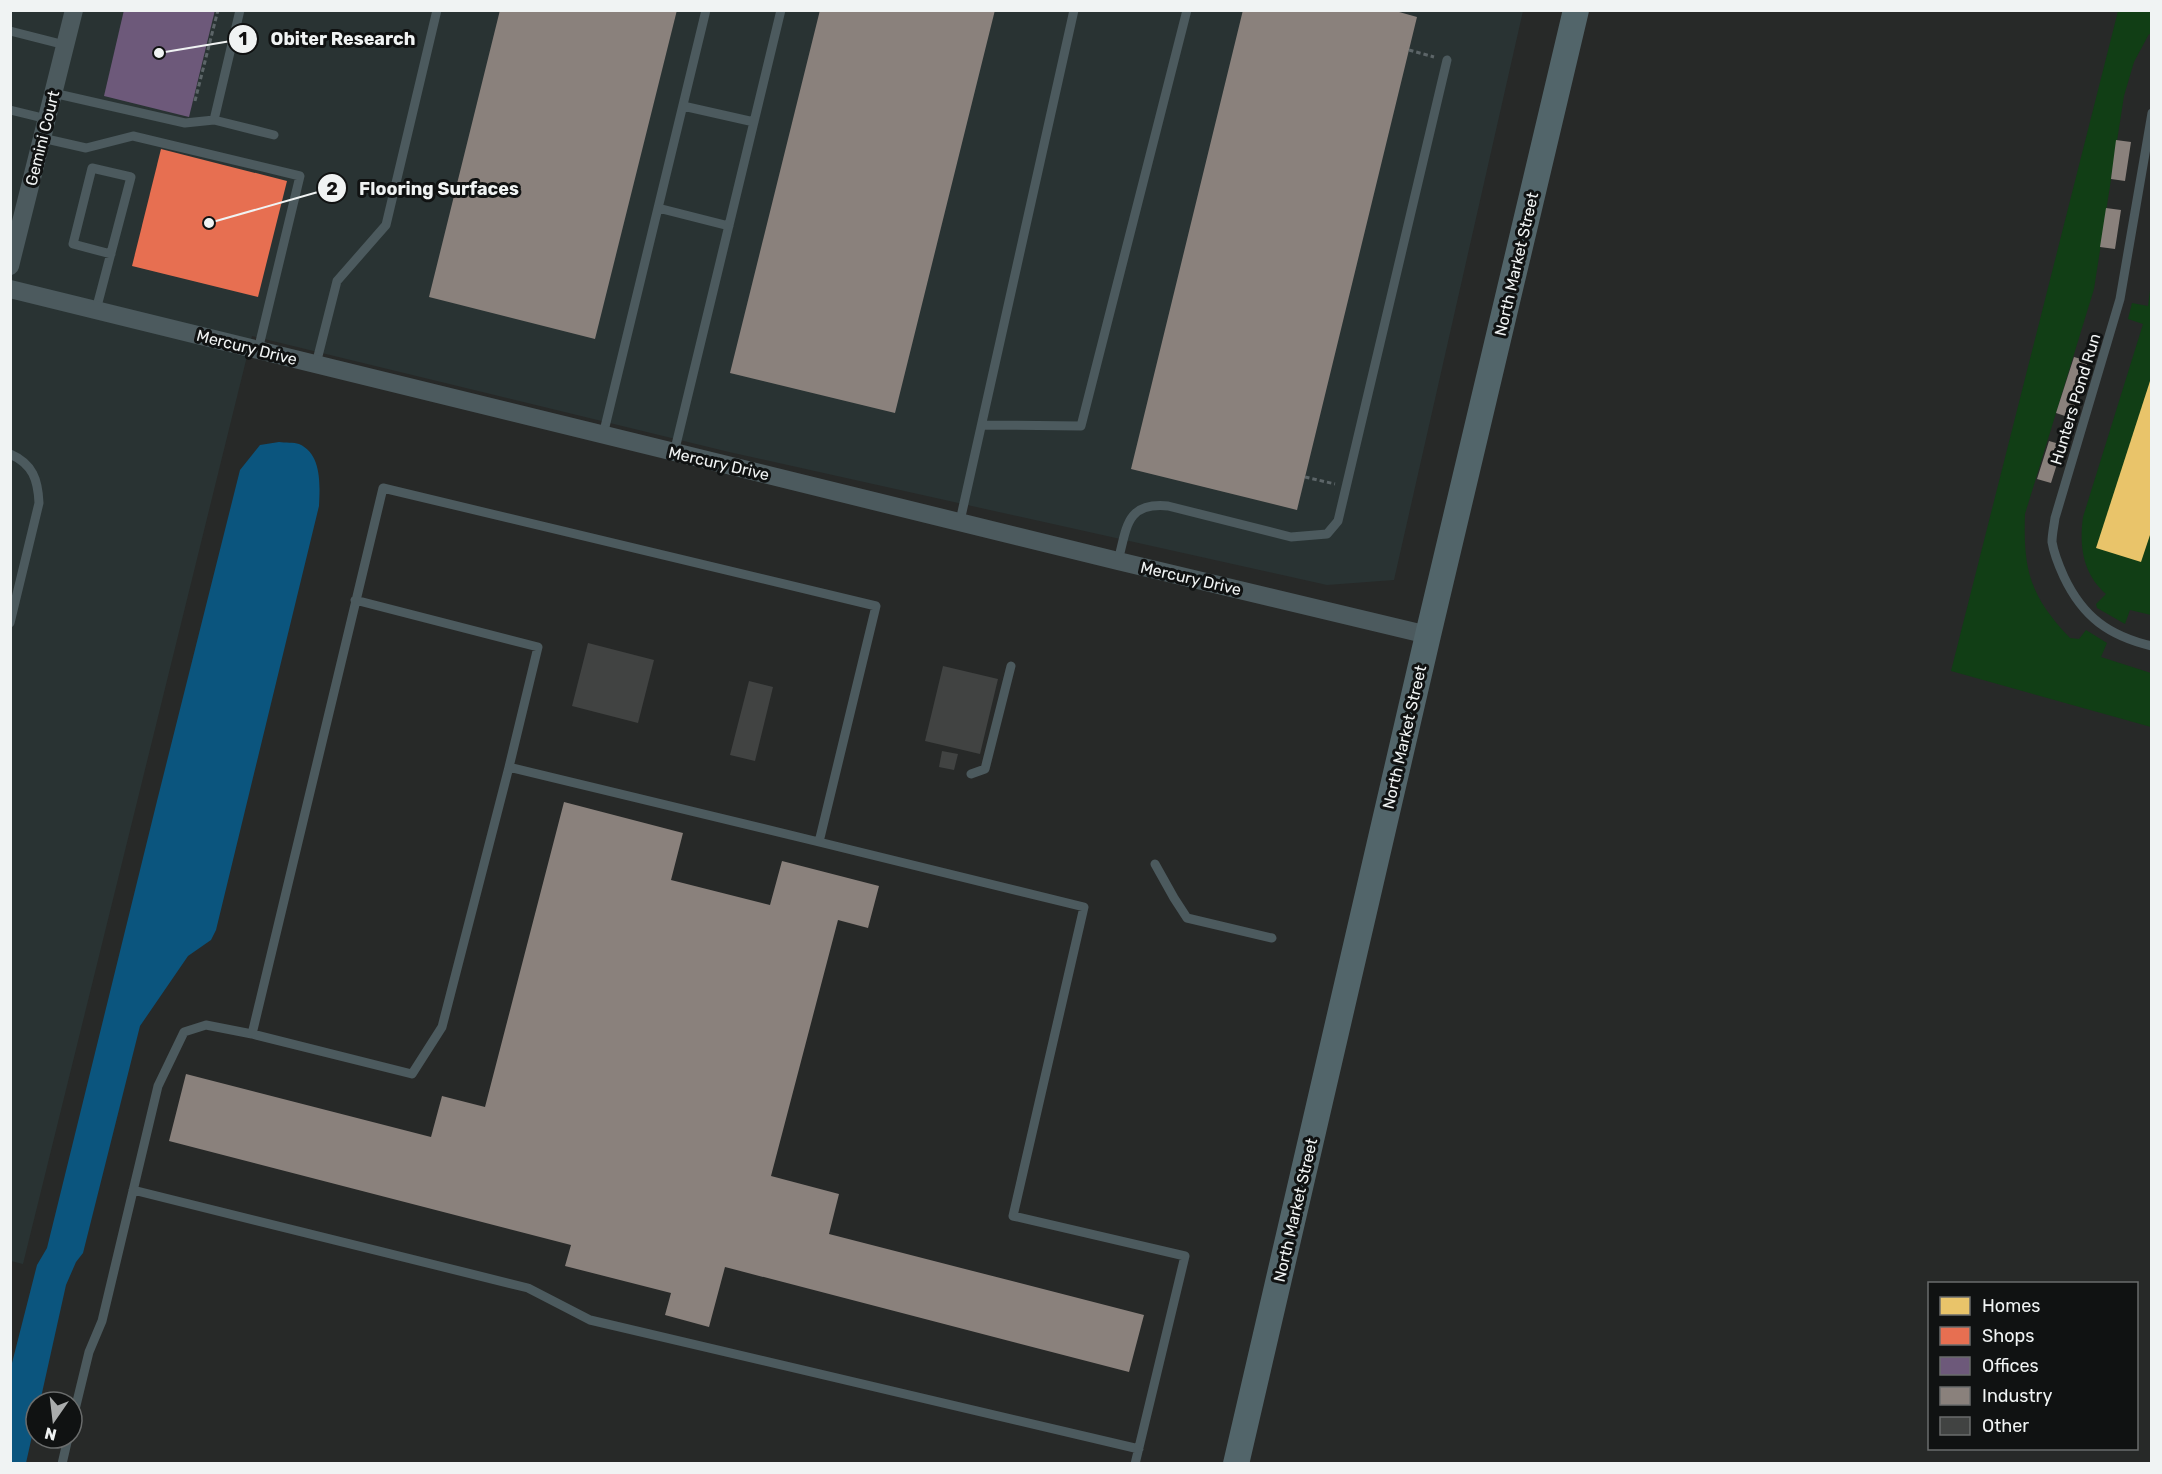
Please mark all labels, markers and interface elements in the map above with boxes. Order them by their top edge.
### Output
callout: Obiter Research [228,21,427,57]
text: 1 [239,28,247,50]
text: Obiter Research [271,28,415,50]
street label: Gemini Court [22,89,63,188]
callout: Flooring Surfaces [317,170,531,206]
text: 2 [326,178,338,200]
text: Flooring Surfaces [359,178,519,200]
street label: North Market Street [1491,190,1542,338]
street label: Mercury Drive [195,326,299,369]
street label: Hunters Pond Run [2046,331,2104,467]
street label: Mercury Drive [667,443,771,484]
street label: Mercury Drive [1139,558,1243,599]
street label: North Market Street [1379,663,1430,811]
street label: North Market Street [1270,1136,1321,1284]
legend [1928,1282,2138,1450]
text: Homes [1982,1295,2040,1317]
text: Shops [1982,1325,2034,1347]
text: Offices [1982,1355,2039,1377]
text: Industry [1982,1385,2052,1407]
north arrow [24,1390,84,1450]
text: Other [1982,1415,2029,1437]
text: N [43,1423,58,1445]

